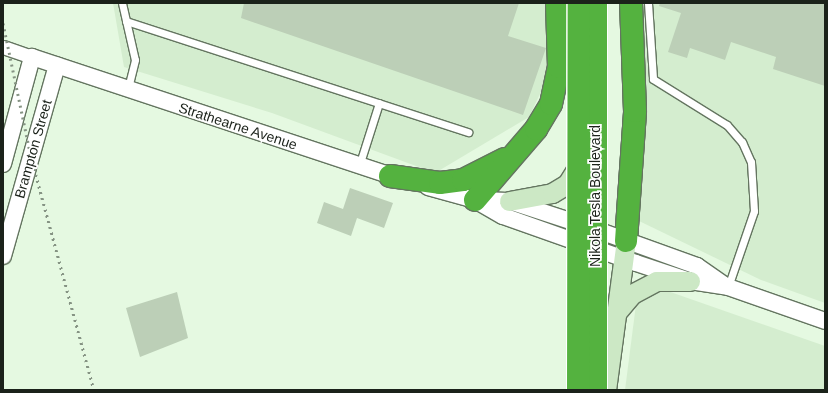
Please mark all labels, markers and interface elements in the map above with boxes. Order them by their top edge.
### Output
street label: Brampton Street [11,98,55,200]
street label: Strathearne Avenue [176,99,300,153]
street label: Nikola Tesla Boulevard [587,125,603,267]

